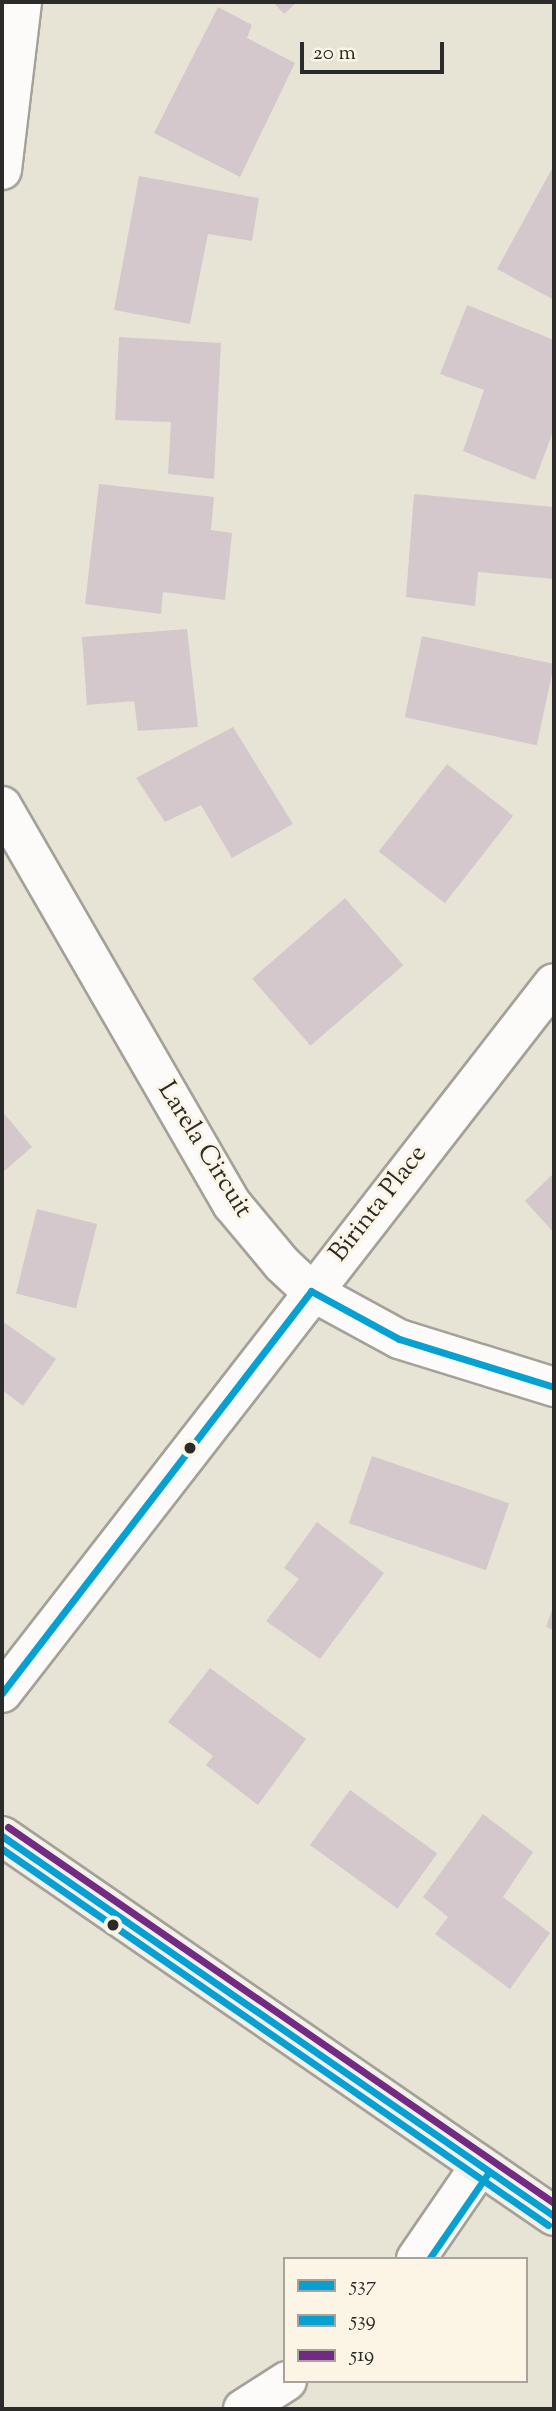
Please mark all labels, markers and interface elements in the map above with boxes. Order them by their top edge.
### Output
scale bar [304,28,448,72]
text: 20 m [313,39,356,69]
street label: Larela Circuit [150,1076,258,1224]
street label: Birinta Place [324,1139,434,1269]
unlabelled marker [183,1441,197,1455]
unlabelled marker [106,1918,120,1932]
legend [283,2257,528,2383]
text: 537 [350,2271,376,2301]
text: 539 [350,2306,376,2336]
text: 519 [350,2341,374,2371]

